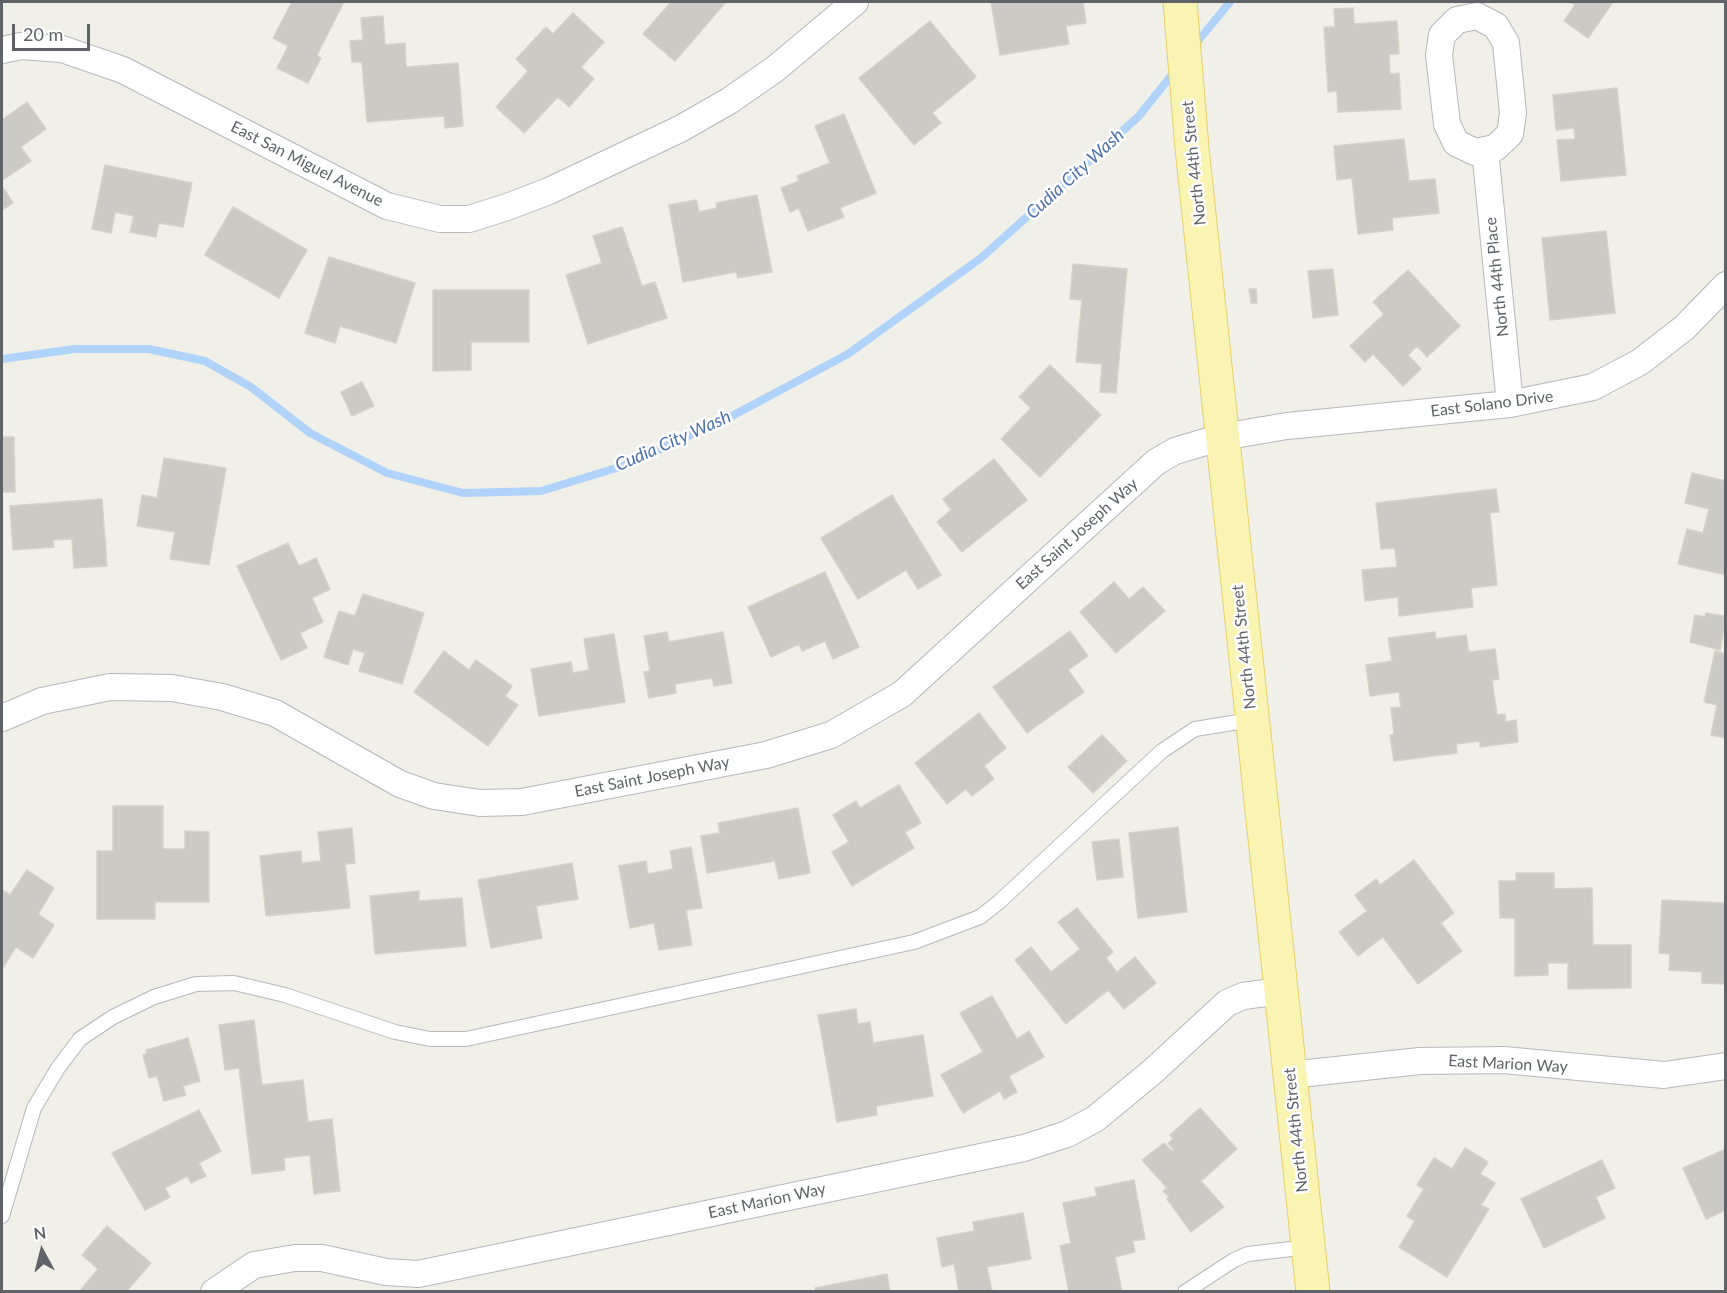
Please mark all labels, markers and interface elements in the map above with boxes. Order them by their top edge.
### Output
scale bar [15,12,93,50]
text: 20 m [23,23,63,45]
street label: North 44th Street [1178,100,1210,226]
street label: East San Miguel Avenue [228,117,386,211]
water label: Cudia City Wash [1022,124,1128,224]
street label: North 44th Place [1481,216,1513,338]
street label: East Solano Drive [1430,387,1554,421]
water label: Cudia City Wash [612,406,734,476]
street label: East Saint Joseph Way [1012,474,1142,594]
street label: North 44th Street [1228,584,1260,710]
street label: East Saint Joseph Way [573,753,731,801]
street label: East Marion Way [1448,1051,1568,1077]
street label: North 44th Street [1280,1067,1312,1193]
street label: East Marion Way [706,1179,828,1223]
north arrow [12,1221,72,1281]
text: N [32,1222,47,1243]

